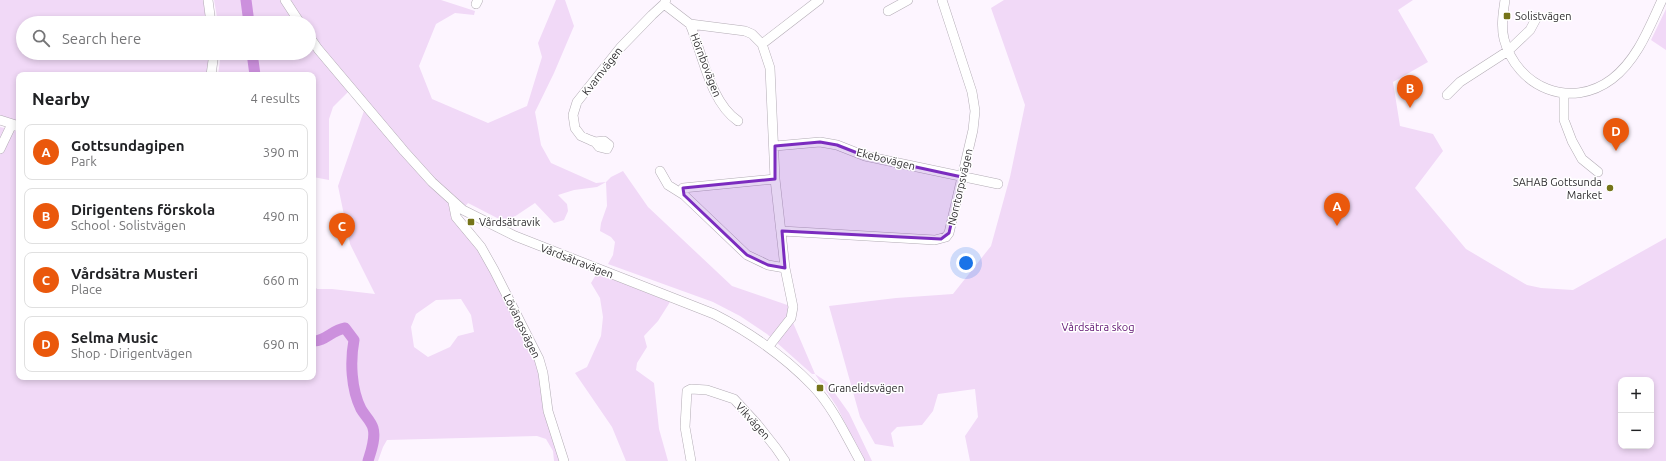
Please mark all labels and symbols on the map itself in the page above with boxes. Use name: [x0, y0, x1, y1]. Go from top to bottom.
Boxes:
place label: Solistvägen: [1515, 10, 1572, 22]
marker: Solistvägen: [1502, 11, 1512, 21]
street label: Hörnbovägen: [688, 32, 724, 98]
street label: Kvarnvägen: [579, 45, 625, 97]
pin: B: [1397, 75, 1423, 108]
pin: D: [1603, 118, 1629, 151]
street label: Ekebovägen: [855, 146, 917, 172]
street label: Norrtorpsvägen: [945, 147, 975, 227]
place label: SAHAB Gottsunda Market: [1513, 176, 1603, 201]
marker: SAHAB Gottsunda Market: [1605, 183, 1615, 193]
pin: A: [1324, 193, 1350, 226]
pin: C: [329, 213, 355, 246]
place label: Vårdsätravik: [479, 216, 541, 228]
marker: Vårdsätravik: [466, 217, 476, 227]
street label: Vårdsätravägen: [539, 242, 615, 280]
your location: [956, 253, 976, 273]
street label: Lövängsvägen: [501, 292, 543, 360]
park label: Vårdsätra skog: [1062, 321, 1135, 333]
place label: Granelidsvägen: [828, 382, 904, 394]
marker: Granelidsvägen: [815, 383, 825, 393]
street label: Vikvägen: [733, 400, 773, 442]

